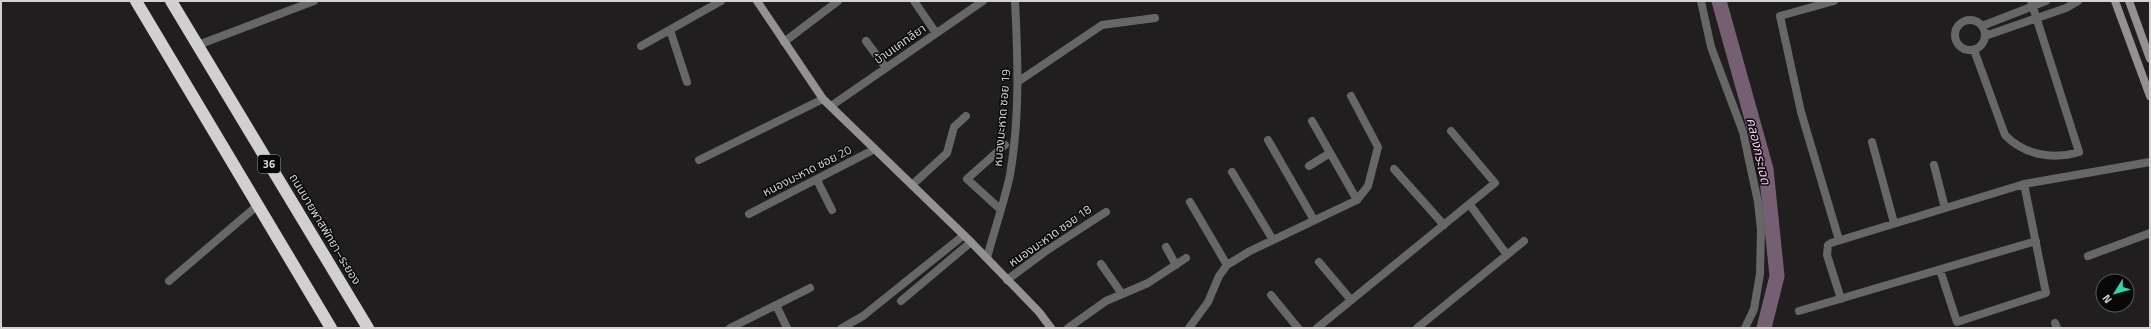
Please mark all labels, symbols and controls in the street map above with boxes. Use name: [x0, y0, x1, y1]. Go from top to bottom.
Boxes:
street label: บ้านแคทลียา: [870, 19, 930, 68]
street label: หนองมะหาด ซอย 19: [988, 68, 1015, 168]
water label: คลองกระเฉด: [1742, 116, 1777, 187]
street label: หนองมะหาด ซอย 20: [759, 140, 855, 201]
road number: 36: [258, 155, 280, 173]
street label: ถนนบายพาสพัทยา–ระยอง: [285, 169, 366, 288]
street label: หนองมะหาด ซอย 18: [1004, 200, 1095, 271]
north arrow: [2095, 273, 2135, 313]
text: N: [2098, 291, 2116, 307]

